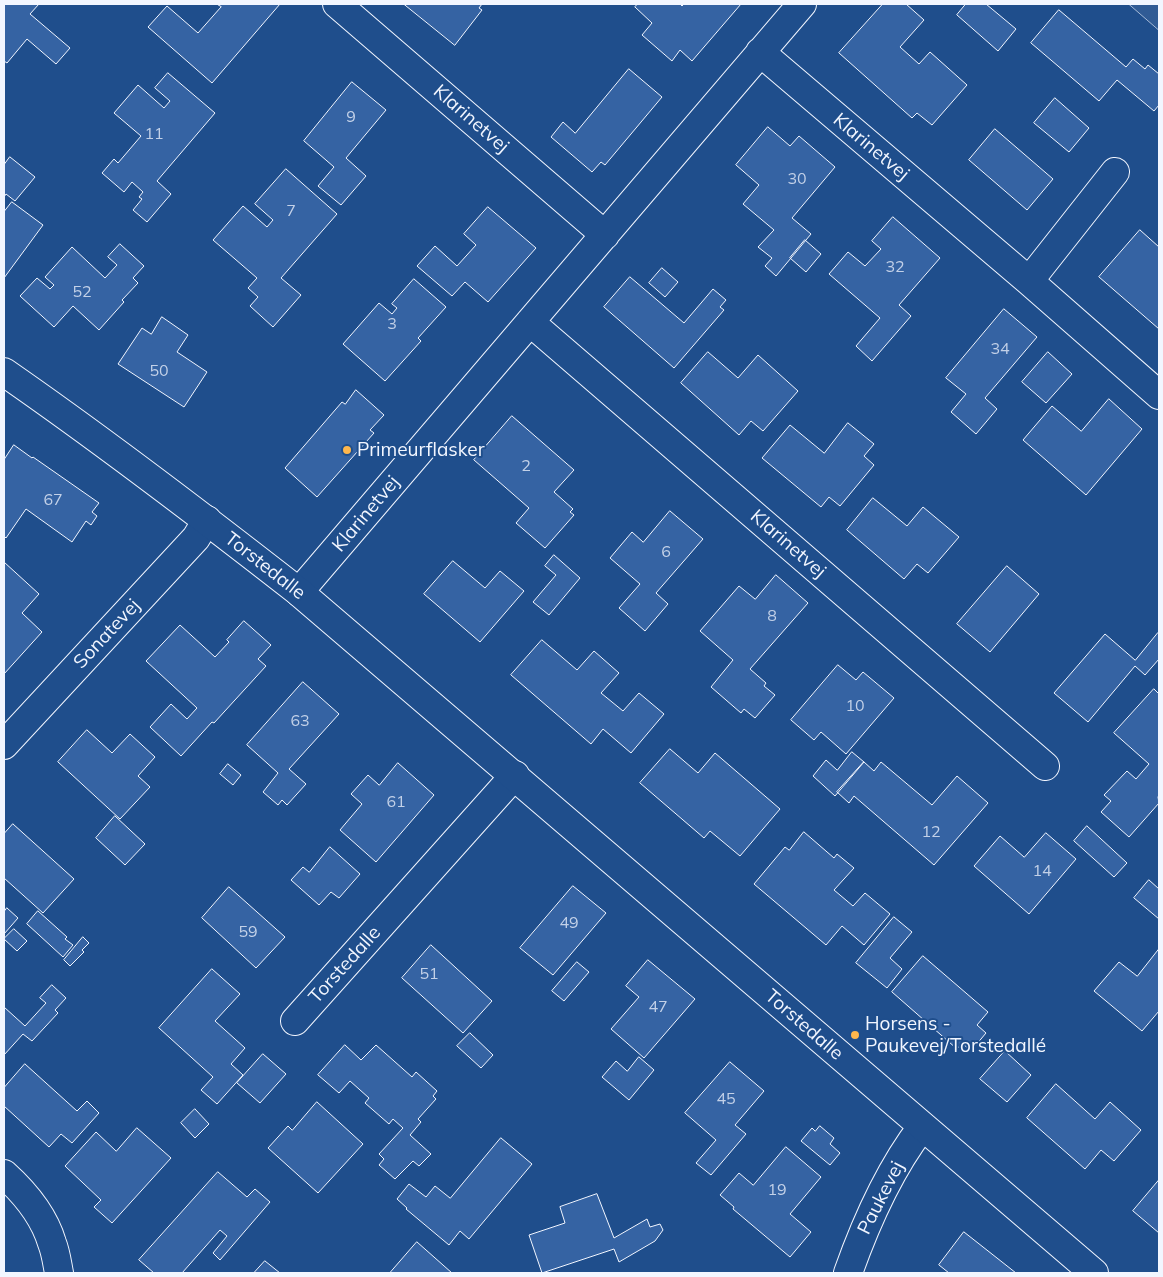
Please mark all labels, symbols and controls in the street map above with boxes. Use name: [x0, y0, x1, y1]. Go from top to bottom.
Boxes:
street label: Klarinetvej: [429, 80, 513, 158]
house number: 9: [346, 107, 356, 127]
street label: Klarinetvej: [828, 109, 914, 185]
house number: 11: [144, 124, 164, 144]
house number: 30: [787, 169, 807, 189]
house number: 7: [286, 201, 296, 221]
house number: 32: [885, 257, 905, 277]
house number: 52: [72, 282, 92, 302]
house number: 3: [387, 314, 397, 334]
house number: 34: [990, 339, 1010, 359]
house number: 50: [149, 361, 169, 381]
place label: Primeurflasker: [357, 439, 485, 461]
marker: Primeurflasker: [341, 444, 353, 456]
house number: 2: [521, 456, 531, 476]
street label: Klarinetvej: [328, 471, 404, 557]
house number: 67: [43, 490, 63, 510]
street label: Klarinetvej: [746, 505, 830, 583]
street label: Torstedalle: [220, 527, 310, 605]
house number: 6: [661, 542, 671, 562]
street label: Sonatevej: [69, 594, 145, 674]
house number: 8: [767, 606, 777, 626]
house number: 10: [845, 696, 865, 716]
house number: 63: [290, 711, 310, 731]
house number: 61: [386, 792, 406, 812]
house number: 12: [921, 822, 941, 842]
house number: 14: [1032, 861, 1052, 881]
house number: 49: [559, 913, 579, 933]
house number: 59: [238, 922, 258, 942]
street label: Torstedalle: [304, 922, 386, 1008]
house number: 51: [419, 964, 439, 984]
street label: Torstedalle: [760, 985, 848, 1065]
house number: 47: [648, 997, 668, 1017]
place label: Horsens - Paukevej/Torstedallé: [865, 1013, 1046, 1057]
marker: Horsens - Paukevej/Torstedallé: [849, 1029, 861, 1041]
house number: 45: [716, 1089, 736, 1109]
street label: Paukevej: [853, 1158, 909, 1238]
house number: 19: [767, 1180, 787, 1200]

